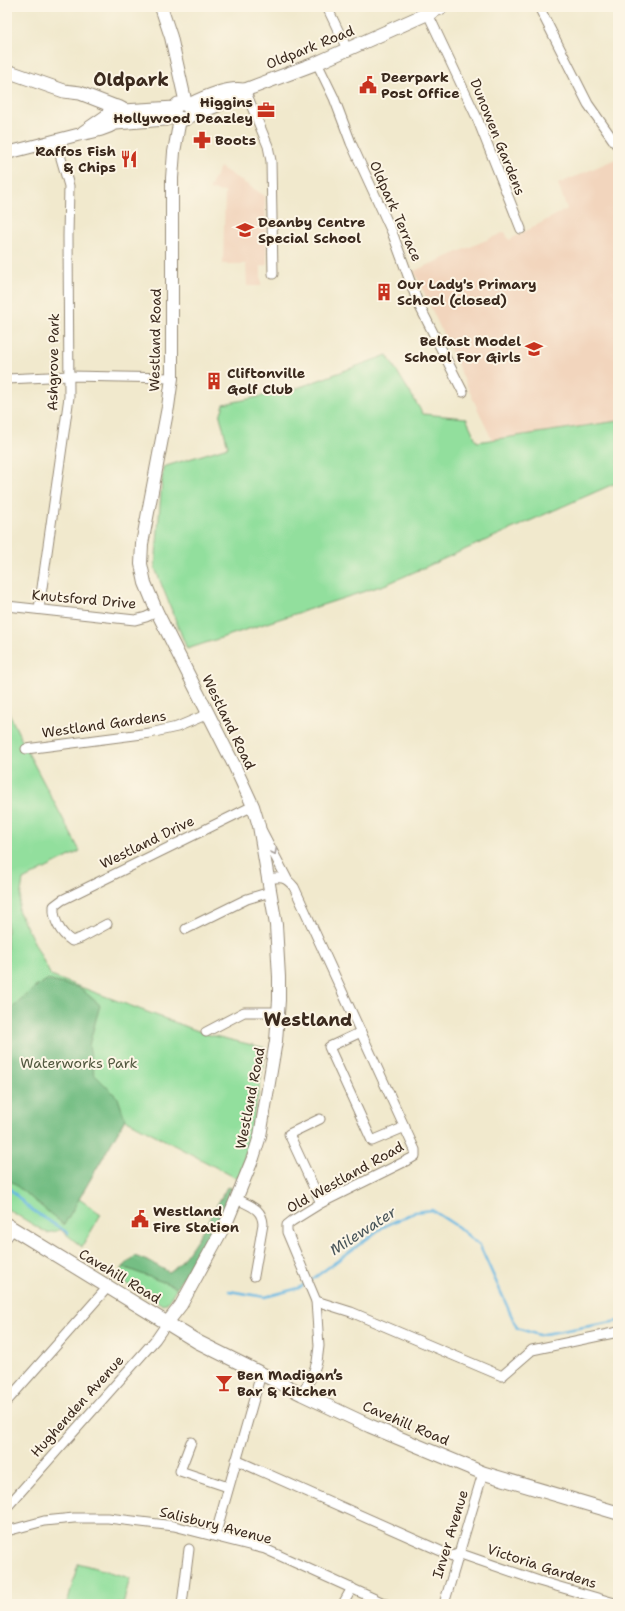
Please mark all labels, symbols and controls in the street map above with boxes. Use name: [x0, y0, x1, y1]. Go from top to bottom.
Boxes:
street label: Oldpark Road: [263, 21, 357, 73]
district label: Oldpark: [93, 68, 169, 92]
place label: Deerpark Post Office: [381, 68, 460, 102]
public building icon: Deerpark Post Office: [358, 75, 378, 95]
street label: Dunowen Gardens: [466, 76, 530, 198]
place label: Higgins Hollywood Deazley: [113, 93, 253, 127]
office icon: Higgins Hollywood Deazley: [256, 100, 276, 120]
pharmacy icon: Boots: [192, 130, 212, 150]
place label: Boots: [215, 131, 256, 149]
place label: Raffos Fish & Chips: [35, 142, 116, 176]
restaurant icon: Raffos Fish & Chips: [119, 149, 139, 169]
street label: Oldpark Terrace: [366, 158, 426, 264]
place label: Deanby Centre Special School: [258, 213, 365, 247]
school or university icon: Deanby Centre Special School: [235, 220, 255, 240]
place label: Our Lady's Primary School (closed): [397, 275, 537, 309]
building icon: Our Lady's Primary School (closed): [374, 282, 394, 302]
street label: Westland Road: [145, 288, 165, 392]
street label: Ashgrove Park: [43, 313, 63, 411]
place label: Belfast Model School For Girls: [404, 332, 521, 366]
school or university icon: Belfast Model School For Girls: [524, 339, 544, 359]
place label: Cliftonville Golf Club: [227, 364, 305, 398]
building icon: Cliftonville Golf Club: [204, 371, 224, 391]
street label: Knutsford Drive: [31, 585, 137, 613]
street label: Westland Road: [198, 672, 260, 773]
street label: Westland Gardens: [41, 706, 167, 742]
street label: Westland Drive: [97, 811, 197, 873]
one-way arrow: [269, 848, 277, 856]
district label: Westland: [263, 1008, 353, 1032]
street label: Westland Road: [231, 1045, 269, 1151]
park label: Waterworks Park: [20, 1054, 138, 1072]
street label: Old Westland Road: [283, 1137, 407, 1217]
place label: Westland Fire Station: [153, 1202, 239, 1236]
water label: Milewater: [326, 1202, 401, 1260]
public building icon: Westland Fire Station: [130, 1209, 150, 1229]
street label: Cavehill Road: [76, 1244, 164, 1308]
street label: Hughenden Avenue: [27, 1351, 128, 1461]
place label: Ben Madigan’s Bar & Kitchen: [237, 1366, 343, 1400]
bar icon: Ben Madigan’s Bar & Kitchen: [214, 1373, 234, 1393]
street label: Cavehill Road: [360, 1397, 452, 1449]
street label: Inver Avenue: [428, 1488, 472, 1580]
street label: Salisbury Avenue: [158, 1502, 274, 1548]
street label: Victoria Gardens: [485, 1540, 599, 1592]

